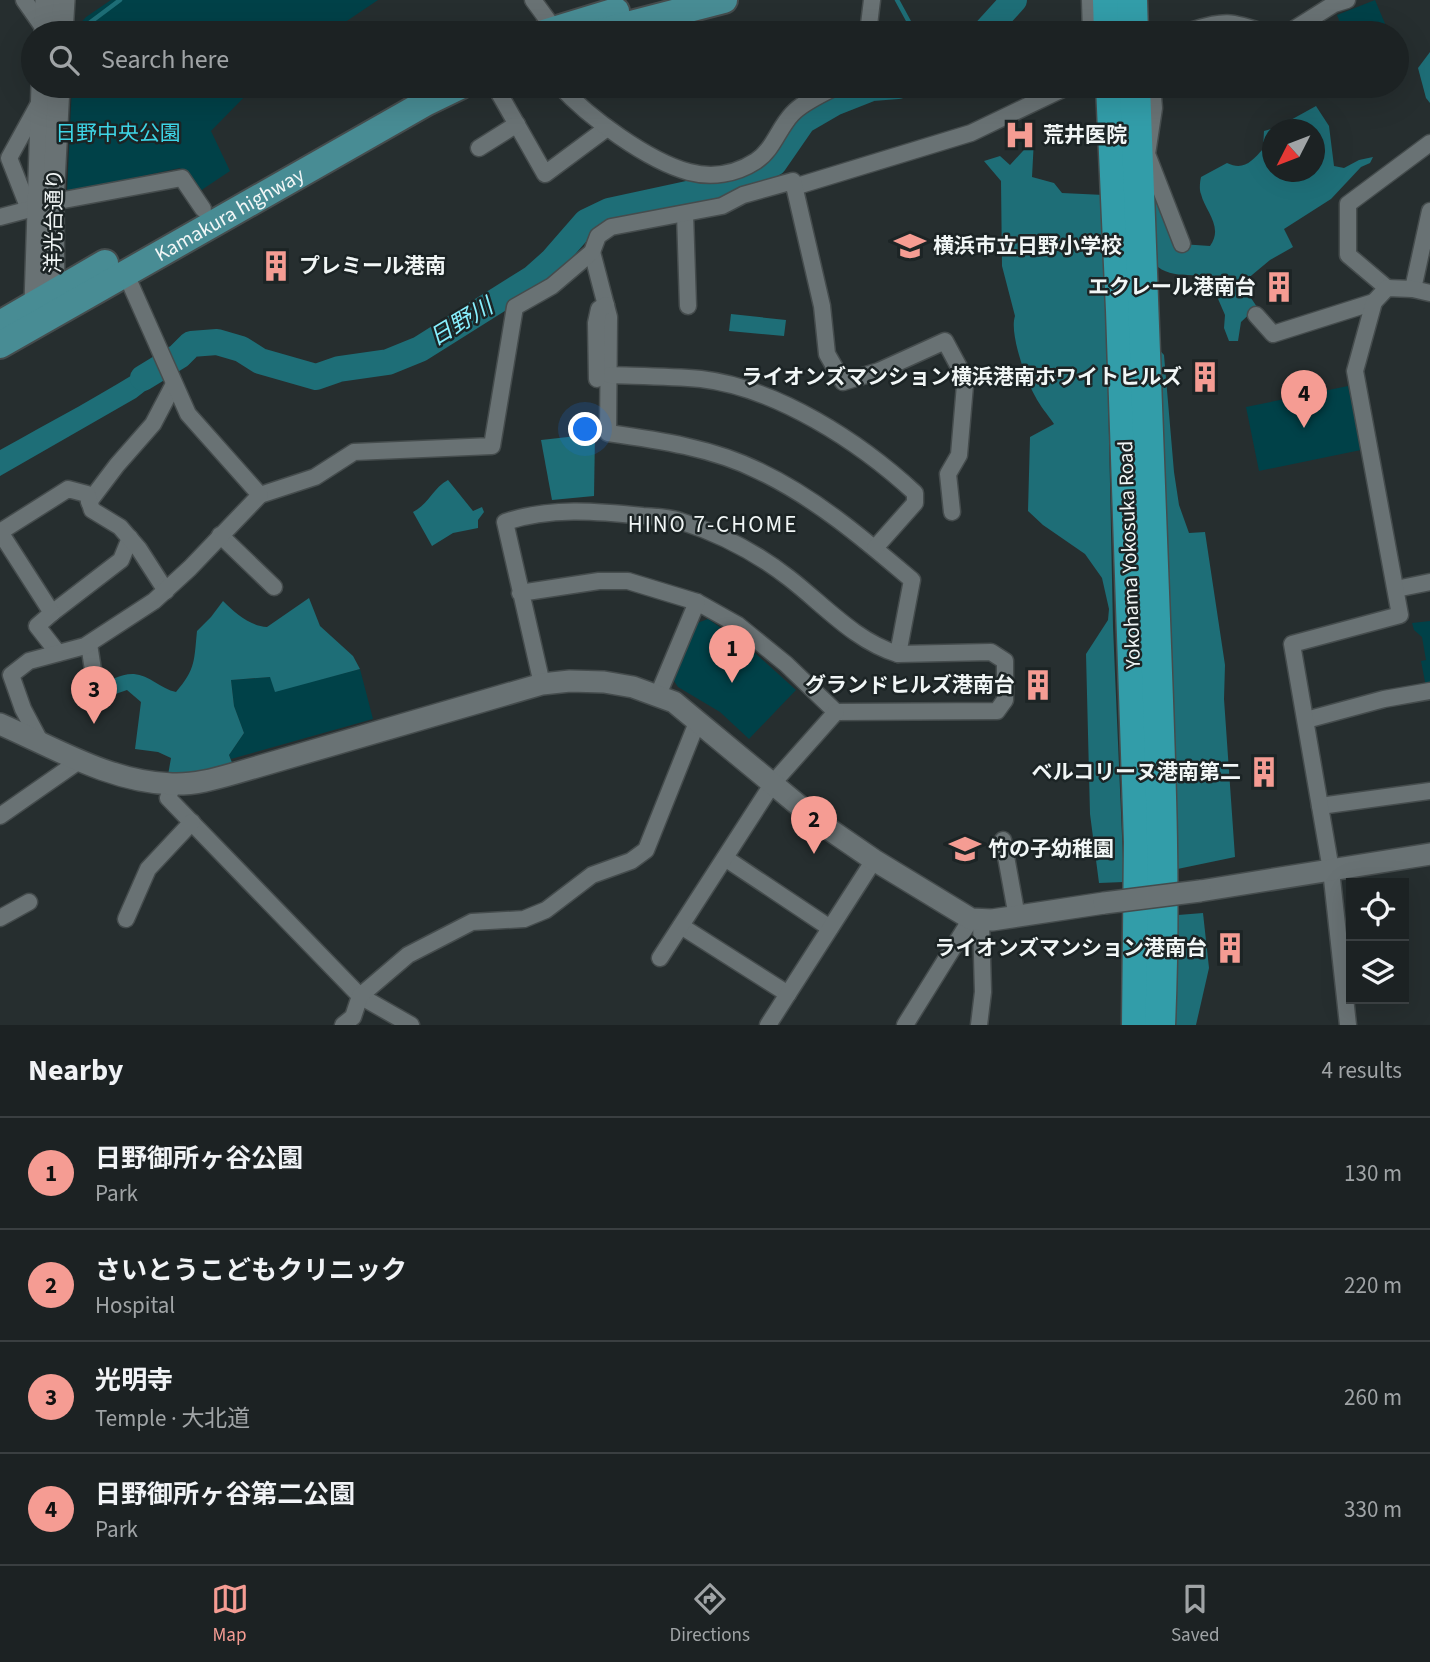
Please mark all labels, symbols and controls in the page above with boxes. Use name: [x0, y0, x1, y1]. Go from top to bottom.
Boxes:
search box: [21, 21, 1409, 98]
icon: search: [45, 41, 83, 79]
text: Search here: [101, 41, 229, 78]
park label: 日野中央公園: [55, 118, 181, 148]
hospital icon: 荒井医院: [1003, 118, 1037, 152]
north arrow: [1262, 119, 1325, 182]
place label: 荒井医院: [1043, 120, 1127, 150]
street label: Kamakura highway: [149, 160, 310, 269]
street label: 洋光台通り: [38, 168, 70, 274]
school or university icon: 横浜市立日野小学校: [893, 229, 927, 263]
place label: 横浜市立日野小学校: [933, 231, 1122, 261]
building icon: プレミール港南: [259, 249, 293, 283]
place label: プレミール港南: [299, 251, 446, 281]
building icon: エクレール港南台: [1262, 270, 1296, 304]
place label: エクレール港南台: [1088, 272, 1256, 302]
water label: 日野川: [423, 289, 502, 354]
building icon: ライオンズマンション横浜港南ホワイトヒルズ: [1188, 360, 1222, 394]
place label: ライオンズマンション横浜港南ホワイトヒルズ: [741, 362, 1182, 392]
pin: 4: [1281, 370, 1327, 428]
your location: [568, 412, 602, 446]
street label: Yokohama Yokosuka Road: [1110, 440, 1148, 671]
district label: HINO 7-CHOME: [628, 508, 798, 541]
pin: 1: [709, 625, 755, 683]
pin: 3: [71, 666, 117, 724]
building icon: グランドヒルズ港南台: [1021, 668, 1055, 702]
place label: グランドヒルズ港南台: [805, 670, 1015, 700]
building icon: ベルコリーヌ港南第二: [1247, 755, 1281, 789]
place label: ベルコリーヌ港南第二: [1031, 757, 1241, 787]
pin: 2: [791, 796, 837, 854]
school or university icon: 竹の子幼稚園: [948, 832, 982, 866]
place label: 竹の子幼稚園: [988, 834, 1114, 864]
map controls: [1346, 878, 1409, 1004]
button: locate: [1346, 878, 1409, 941]
building icon: ライオンズマンション港南台: [1213, 931, 1247, 965]
place label: ライオンズマンション港南台: [934, 933, 1207, 963]
button: layers: [1346, 941, 1409, 1004]
text: Nearby: [28, 1049, 123, 1092]
text: 4 results: [1322, 1054, 1402, 1087]
text: 日野御所ヶ谷公園: [95, 1140, 303, 1177]
text: 1: [45, 1157, 57, 1190]
text: 130 m: [1344, 1157, 1402, 1190]
text: Park: [95, 1177, 138, 1210]
text: さいとうこどもクリニック: [95, 1252, 407, 1289]
text: 2: [45, 1269, 57, 1302]
text: 220 m: [1344, 1269, 1402, 1302]
text: Hospital: [95, 1289, 175, 1322]
text: 光明寺: [95, 1362, 173, 1399]
text: 3: [45, 1381, 57, 1414]
text: 260 m: [1344, 1381, 1402, 1414]
text: Temple · 大北道: [95, 1402, 250, 1435]
text: 日野御所ヶ谷第二公園: [95, 1476, 355, 1513]
text: 4: [45, 1493, 57, 1526]
text: 330 m: [1344, 1493, 1402, 1526]
text: Park: [95, 1513, 138, 1546]
tab: Map: [211, 1580, 249, 1649]
tab: Directions: [670, 1580, 750, 1649]
tab: Saved: [1171, 1580, 1219, 1649]

